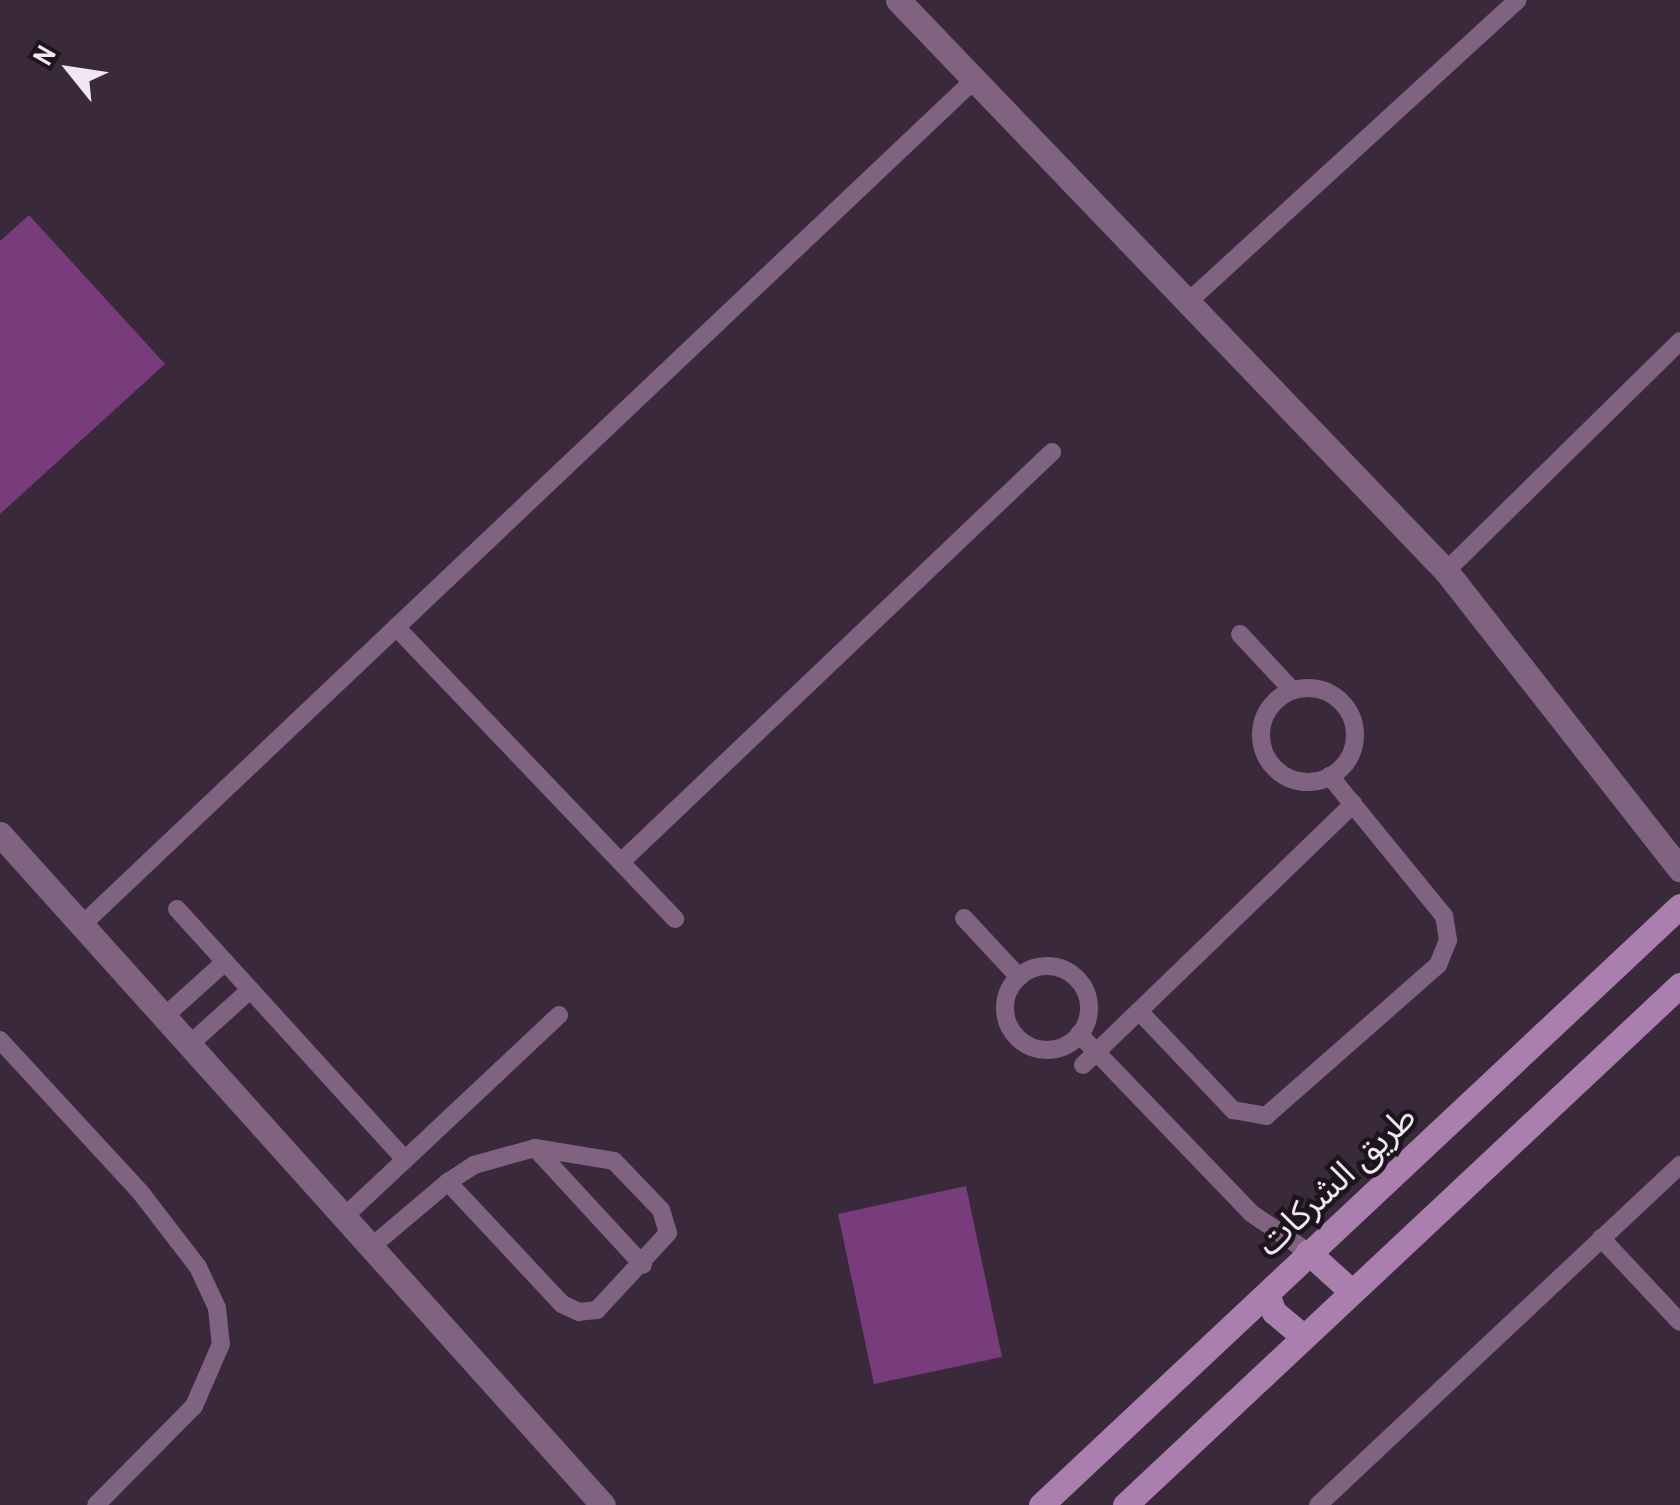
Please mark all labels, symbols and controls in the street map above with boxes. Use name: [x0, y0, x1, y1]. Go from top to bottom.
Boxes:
north arrow: [20, 20, 120, 120]
text: N: [23, 38, 65, 72]
street label: طريق الشركات: [1248, 1096, 1424, 1264]

